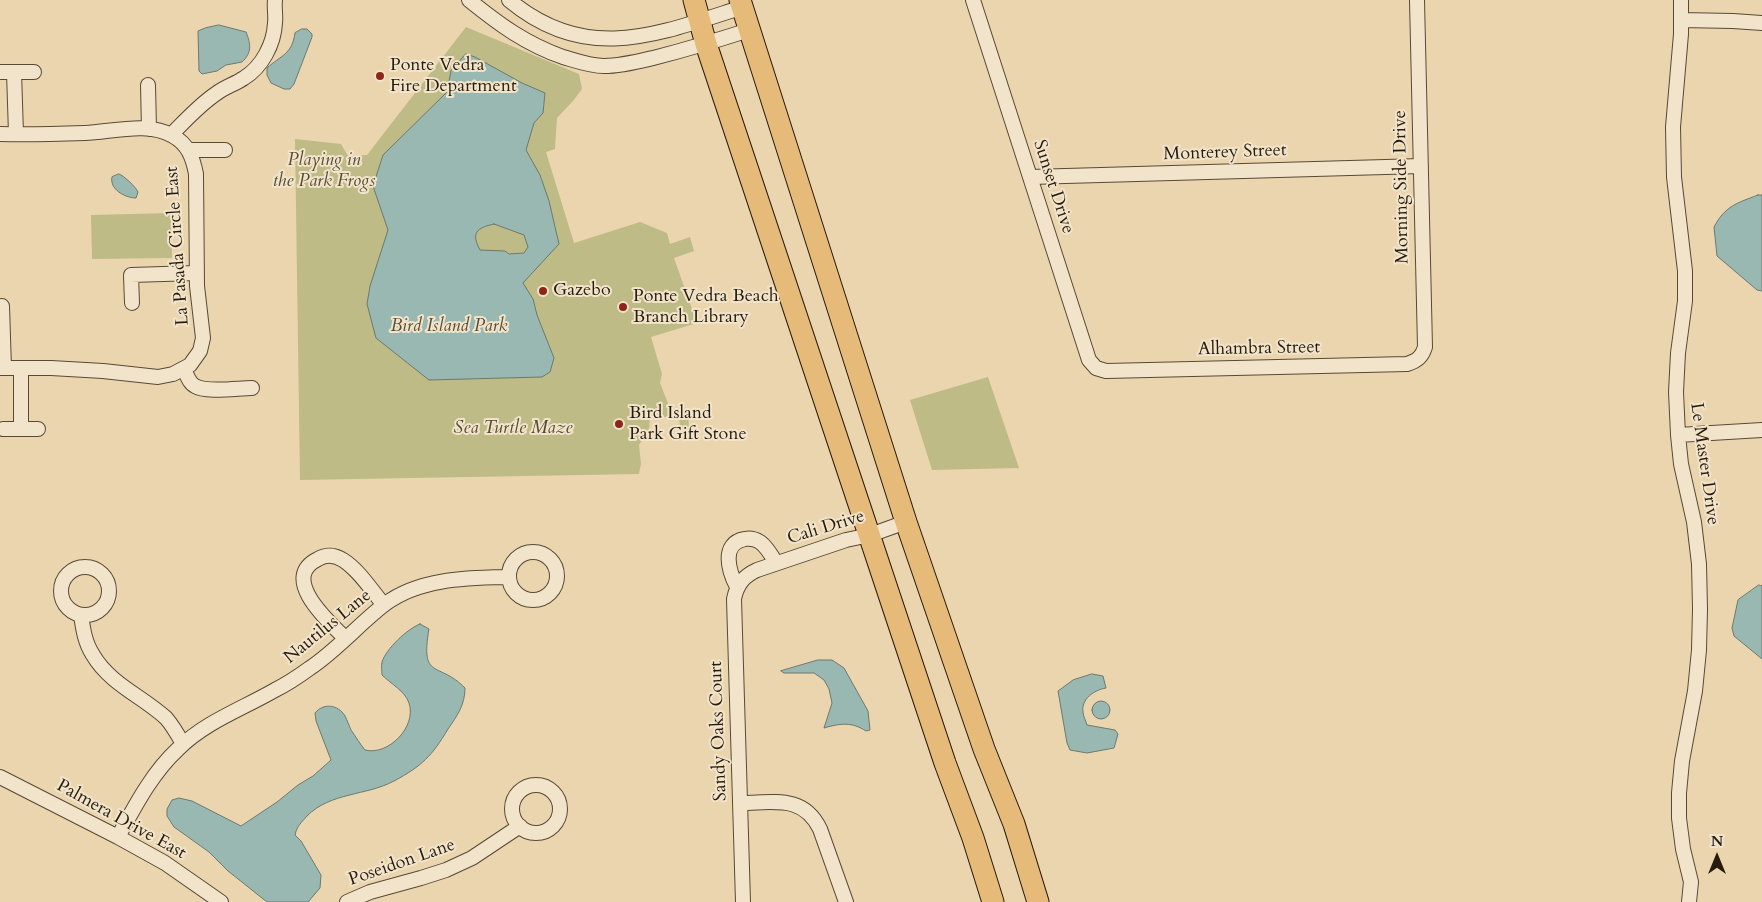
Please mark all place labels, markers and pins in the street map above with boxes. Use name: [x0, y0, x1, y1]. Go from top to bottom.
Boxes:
place label: Ponte Vedra Fire Department: [390, 55, 517, 98]
marker: Ponte Vedra Fire Department: [374, 70, 386, 82]
place label: Gazebo: [553, 280, 611, 302]
marker: Gazebo: [537, 285, 549, 297]
place label: Ponte Vedra Beach Branch Library: [633, 286, 779, 328]
marker: Ponte Vedra Beach Branch Library: [617, 301, 629, 313]
place label: Bird Island Park Gift Stone: [629, 403, 747, 446]
marker: Bird Island Park Gift Stone: [613, 418, 625, 430]

